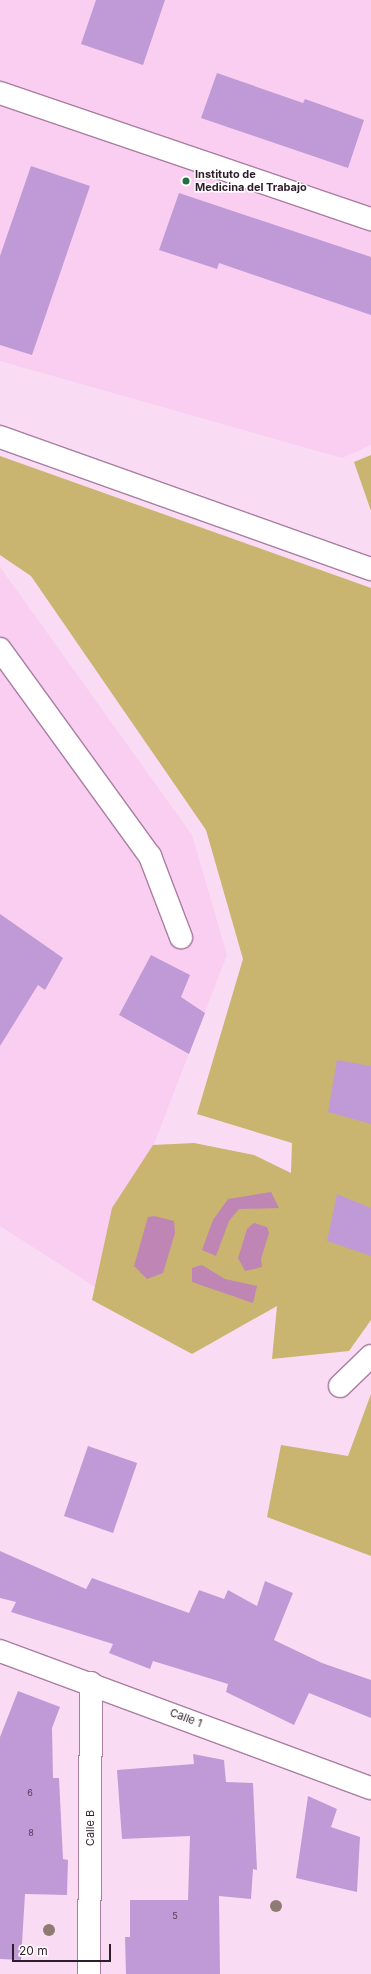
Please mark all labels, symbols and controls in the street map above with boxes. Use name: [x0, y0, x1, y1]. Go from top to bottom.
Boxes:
place label: Instituto de Medicina del Trabajo: [195, 168, 307, 194]
marker: Instituto de Medicina del Trabajo: [180, 175, 192, 187]
street label: Calle 1: [168, 1706, 204, 1730]
house number: 6: [27, 1788, 33, 1798]
street label: Calle B: [83, 1810, 97, 1846]
house number: 8: [28, 1828, 34, 1838]
house number: 5: [172, 1911, 178, 1921]
scale bar: [14, 1936, 113, 1962]
text: 20 m: [19, 1943, 48, 1958]

